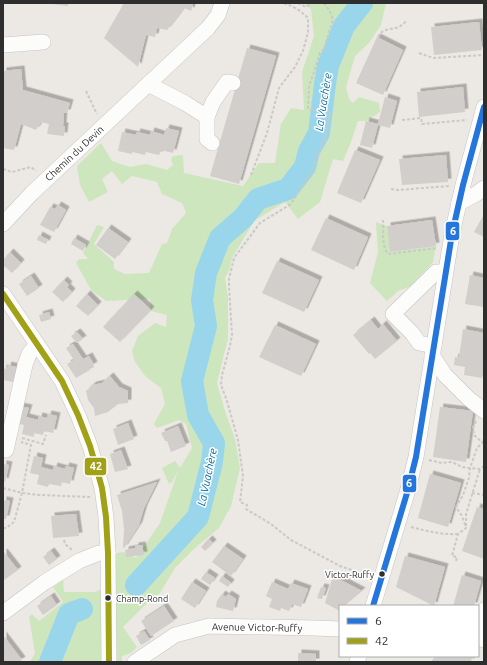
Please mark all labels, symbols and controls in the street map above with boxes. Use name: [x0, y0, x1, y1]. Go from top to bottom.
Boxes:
water label: La Vuachère: [313, 72, 334, 132]
street label: Chemin du Devin: [43, 123, 106, 183]
line badge: 6: [445, 221, 460, 241]
text: 6: [450, 225, 456, 237]
water label: La Vuachère: [195, 447, 219, 507]
line badge: 42: [84, 457, 107, 476]
text: 42: [90, 460, 102, 472]
line badge: 6: [402, 474, 417, 493]
text: 6: [406, 477, 412, 489]
marker: Victor-Ruffy: [377, 569, 387, 579]
place label: Victor-Ruffy: [325, 570, 375, 580]
marker: Champ-Rond: [103, 593, 113, 603]
place label: Champ-Rond: [116, 594, 168, 604]
legend: [339, 605, 479, 657]
text: 6: [375, 614, 382, 627]
street label: Avenue Victor-Ruffy: [212, 621, 303, 634]
text: 42: [375, 634, 389, 647]

